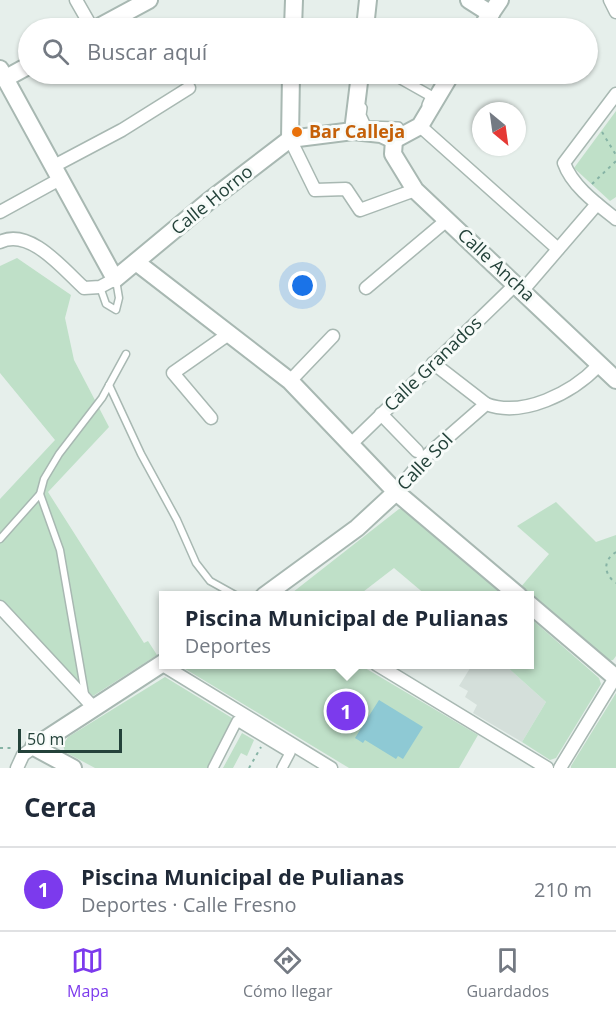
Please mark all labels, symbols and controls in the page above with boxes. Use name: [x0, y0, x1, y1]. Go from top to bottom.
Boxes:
search box: [18, 18, 598, 84]
icon: search: [39, 35, 72, 68]
text: Buscar aquí: [87, 36, 207, 66]
north arrow: [472, 102, 526, 156]
place label: Bar Calleja: [309, 119, 405, 143]
marker: Bar Calleja: [290, 125, 304, 139]
street label: Calle Horno: [166, 159, 257, 240]
street label: Calle Ancha: [453, 222, 540, 306]
your location: [288, 271, 317, 300]
street label: Calle Granados: [378, 310, 486, 416]
street label: Calle Sol: [391, 428, 457, 495]
popup: [159, 591, 534, 669]
text: Piscina Municipal de Pulianas: [185, 602, 508, 632]
text: Deportes: [185, 632, 271, 659]
pin: 1: [326, 688, 366, 734]
scale bar: [18, 726, 122, 754]
text: 50 m: [27, 728, 64, 750]
text: Cerca: [24, 789, 97, 825]
text: Piscina Municipal de Pulianas: [81, 861, 404, 891]
text: 1: [38, 876, 49, 903]
text: 210 m: [534, 876, 592, 903]
text: Deportes · Calle Fresno: [81, 891, 297, 918]
tab: Mapa: [67, 944, 109, 1002]
tab: Cómo llegar: [243, 944, 332, 1002]
tab: Guardados: [466, 944, 549, 1002]

